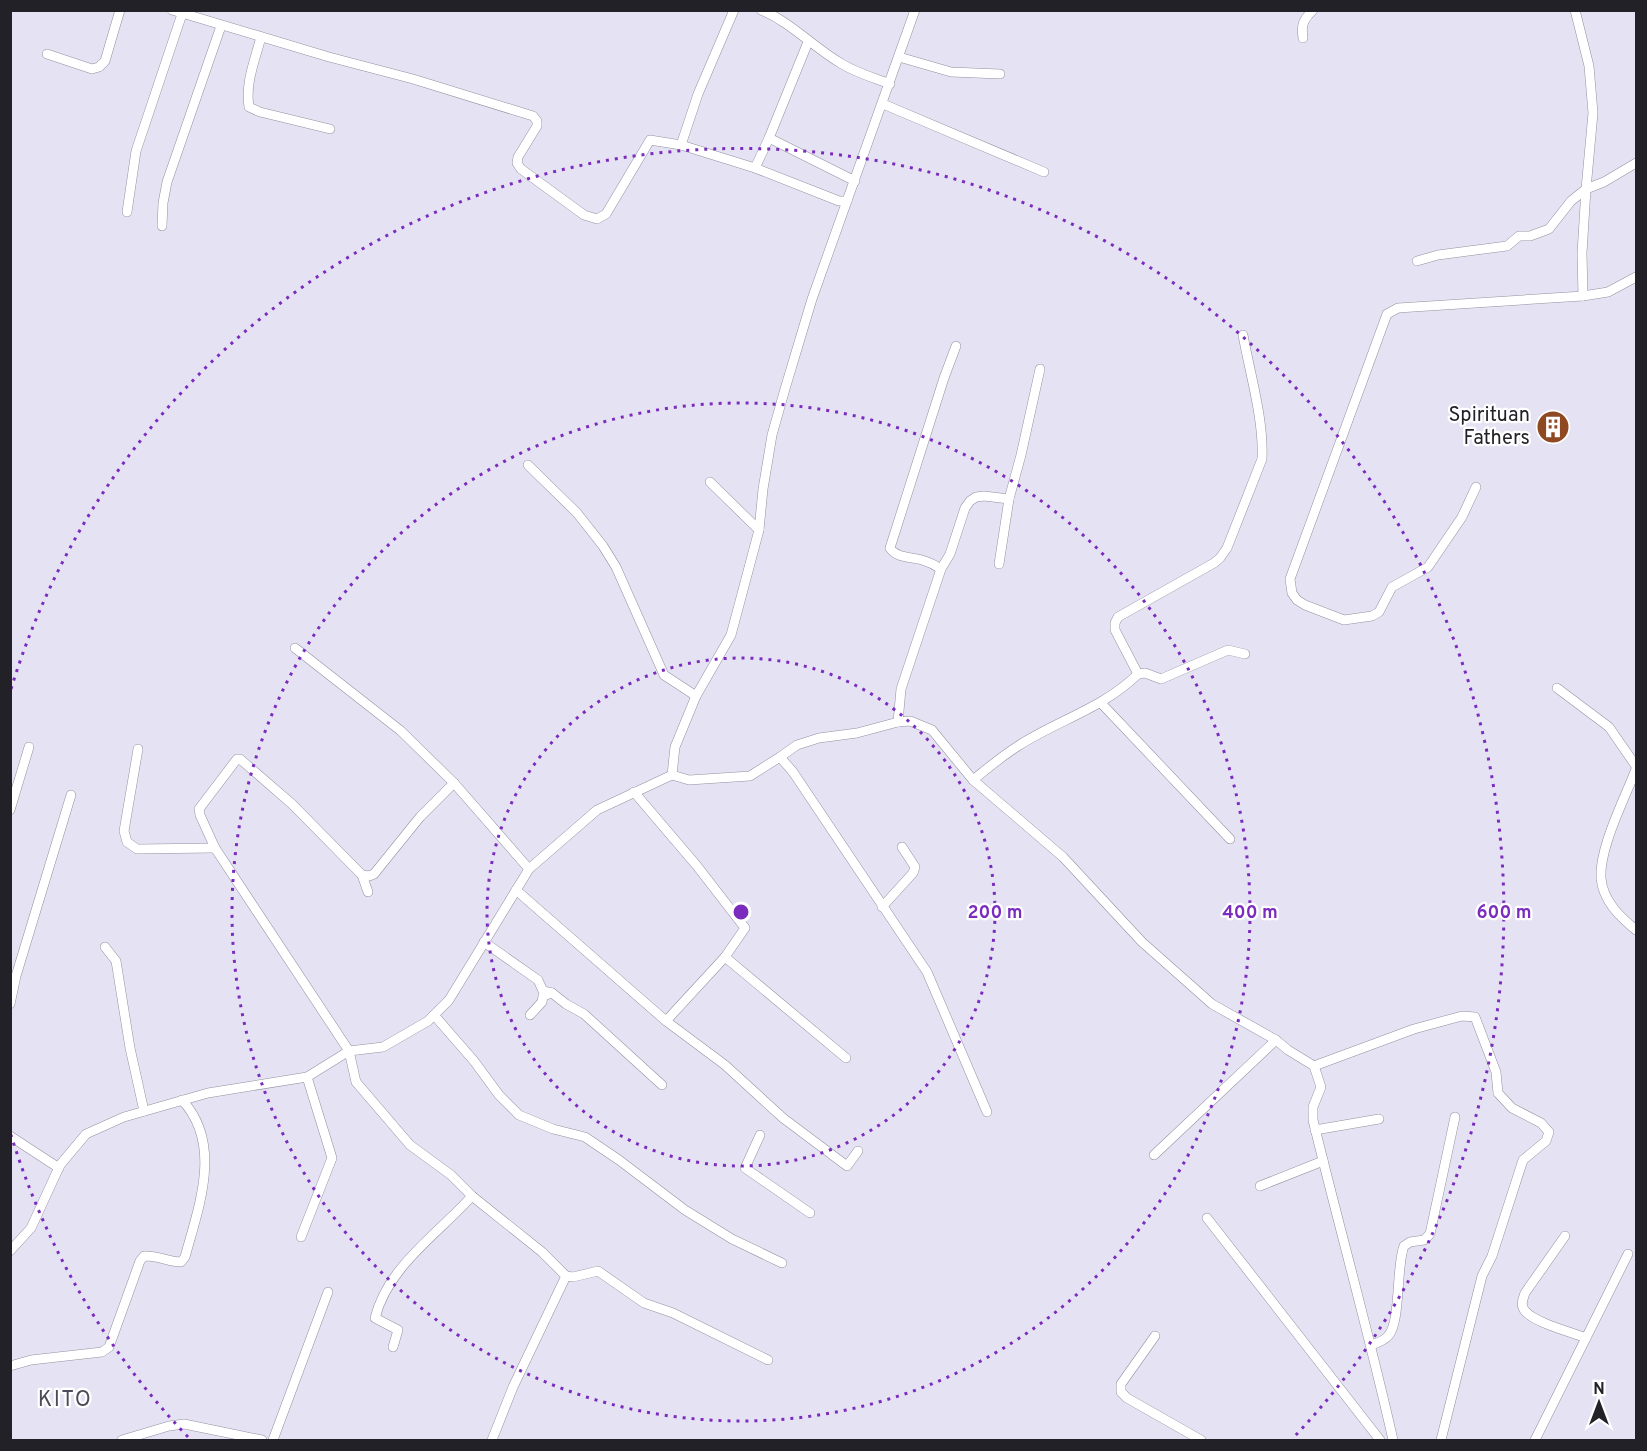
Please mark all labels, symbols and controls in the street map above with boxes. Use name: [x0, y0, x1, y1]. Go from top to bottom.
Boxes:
place label: Spirituan Fathers: [1448, 403, 1530, 452]
building icon: Spirituan Fathers: [1535, 409, 1571, 445]
centre of rings: [731, 902, 751, 922]
text: 200 m: [967, 902, 1023, 925]
text: 400 m: [1222, 902, 1278, 925]
text: 600 m: [1476, 902, 1532, 925]
north arrow: [1569, 1373, 1629, 1433]
text: N: [1593, 1380, 1605, 1400]
district label: KITO: [38, 1387, 92, 1414]

